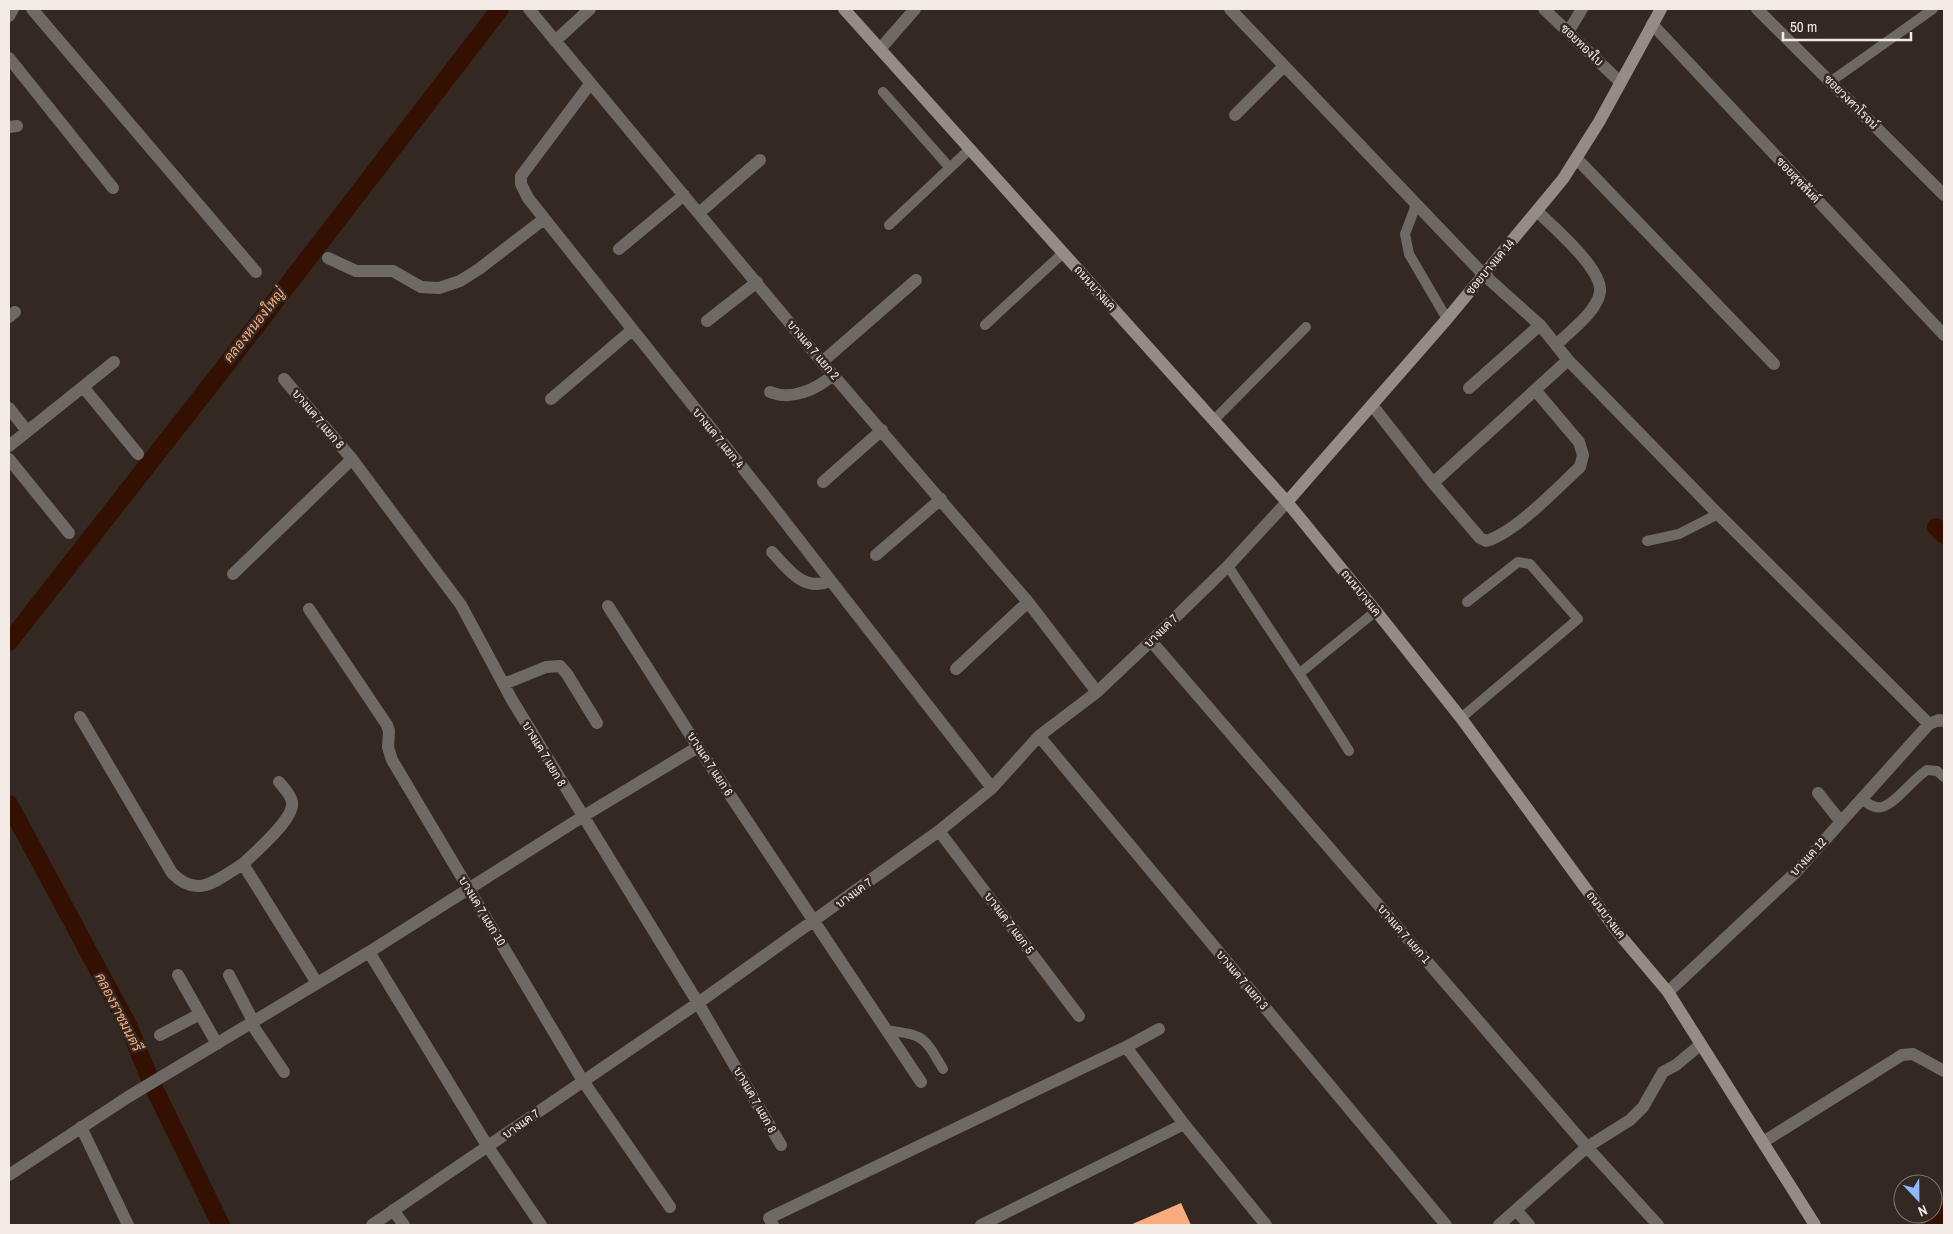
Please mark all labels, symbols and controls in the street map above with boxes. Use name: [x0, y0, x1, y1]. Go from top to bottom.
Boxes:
scale bar: [1783, 10, 1910, 42]
text: 50 m: [1790, 16, 1817, 37]
street label: ซอยทองใบ: [1557, 21, 1607, 69]
street label: ซอยวงศาโรจน์: [1820, 71, 1882, 133]
street label: ซอยสุขสันต์: [1772, 154, 1823, 207]
street label: ซอยบางแค 14: [1462, 235, 1518, 298]
street label: ถนนบางแค: [1071, 262, 1119, 314]
water label: คลองหนองใหญ่: [219, 283, 289, 366]
street label: บางแค 7 แยก 2: [783, 317, 843, 383]
street label: บางแค 7 แยก 8: [288, 386, 348, 452]
street label: บางแค 7 แยก 4: [689, 405, 748, 472]
street label: ถนนบางแค: [1337, 566, 1385, 620]
street label: บางแค 7: [1141, 611, 1182, 651]
street label: บางแค 7 แยก 8: [518, 719, 570, 789]
street label: บางแค 7 แยก 6: [683, 729, 737, 799]
street label: บางแค 12: [1786, 834, 1830, 880]
street label: บางแค 7 แยก 10: [455, 873, 509, 949]
street label: บางแค 7: [833, 874, 876, 912]
street label: ถนนบางแค: [1583, 888, 1629, 942]
street label: บางแค 7 แยก 5: [981, 889, 1038, 957]
street label: บางแค 7 แยก 1: [1374, 901, 1434, 967]
street label: บางแค 7 แยก 3: [1212, 947, 1272, 1013]
water label: คลองราชมนตรี: [91, 970, 147, 1055]
street label: บางแค 7 แยก 8: [730, 1064, 780, 1136]
street label: บางแค 7: [499, 1105, 543, 1142]
north arrow: [1893, 1174, 1943, 1224]
text: N: [1916, 1201, 1930, 1221]

